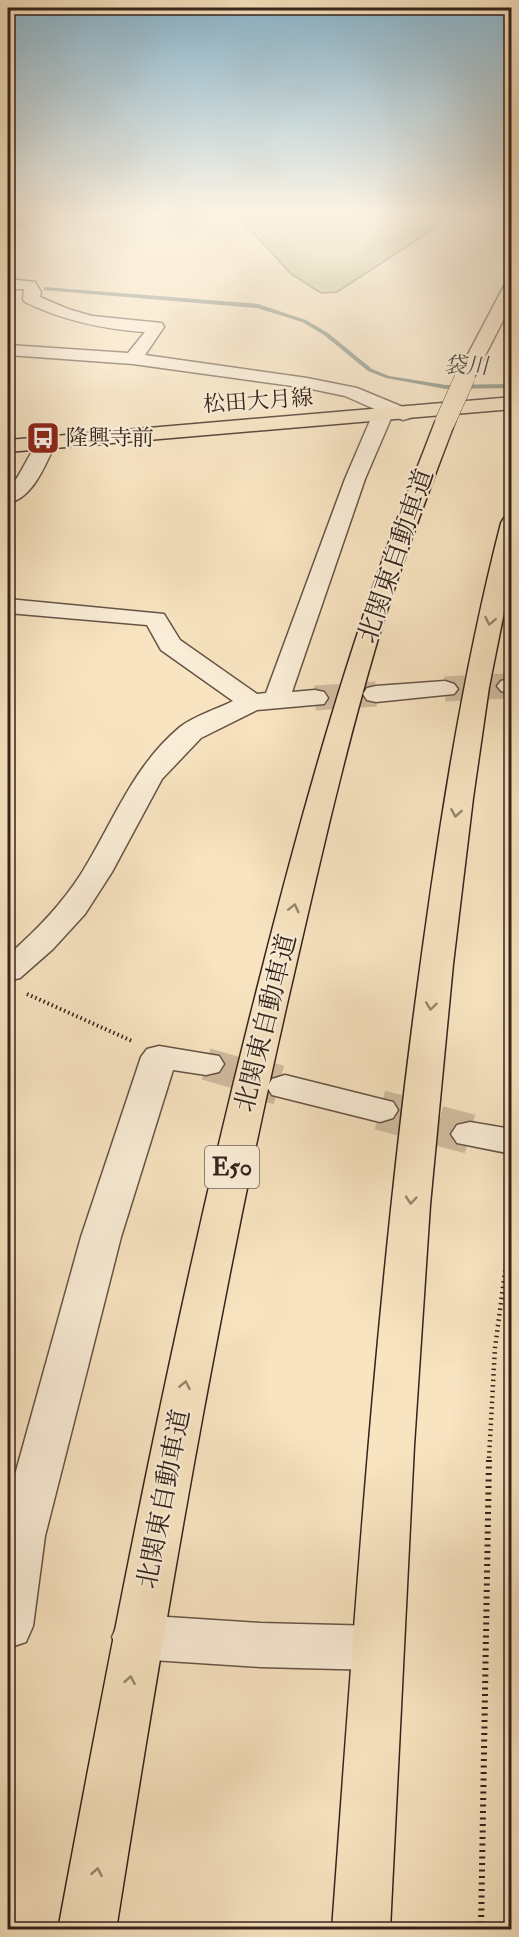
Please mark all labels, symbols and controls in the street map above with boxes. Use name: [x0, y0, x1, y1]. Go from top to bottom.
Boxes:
water label: 袋川: [444, 352, 490, 380]
street label: 松田大月線: [202, 383, 314, 419]
bus stop icon: 隆興寺前: [25, 420, 61, 456]
place label: 隆興寺前: [66, 424, 154, 452]
street label: 北関東自動車道: [351, 465, 441, 647]
one-way arrow: [484, 615, 497, 625]
one-way arrow: [450, 808, 462, 817]
one-way arrow: [286, 903, 299, 913]
street label: 北関東自動車道: [228, 931, 304, 1115]
one-way arrow: [426, 1002, 438, 1011]
road number: E50: [205, 1146, 259, 1188]
one-way arrow: [405, 1196, 418, 1205]
one-way arrow: [178, 1380, 191, 1390]
street label: 北関東自動車道: [131, 1407, 197, 1591]
one-way arrow: [123, 1675, 136, 1685]
one-way arrow: [90, 1867, 103, 1877]

